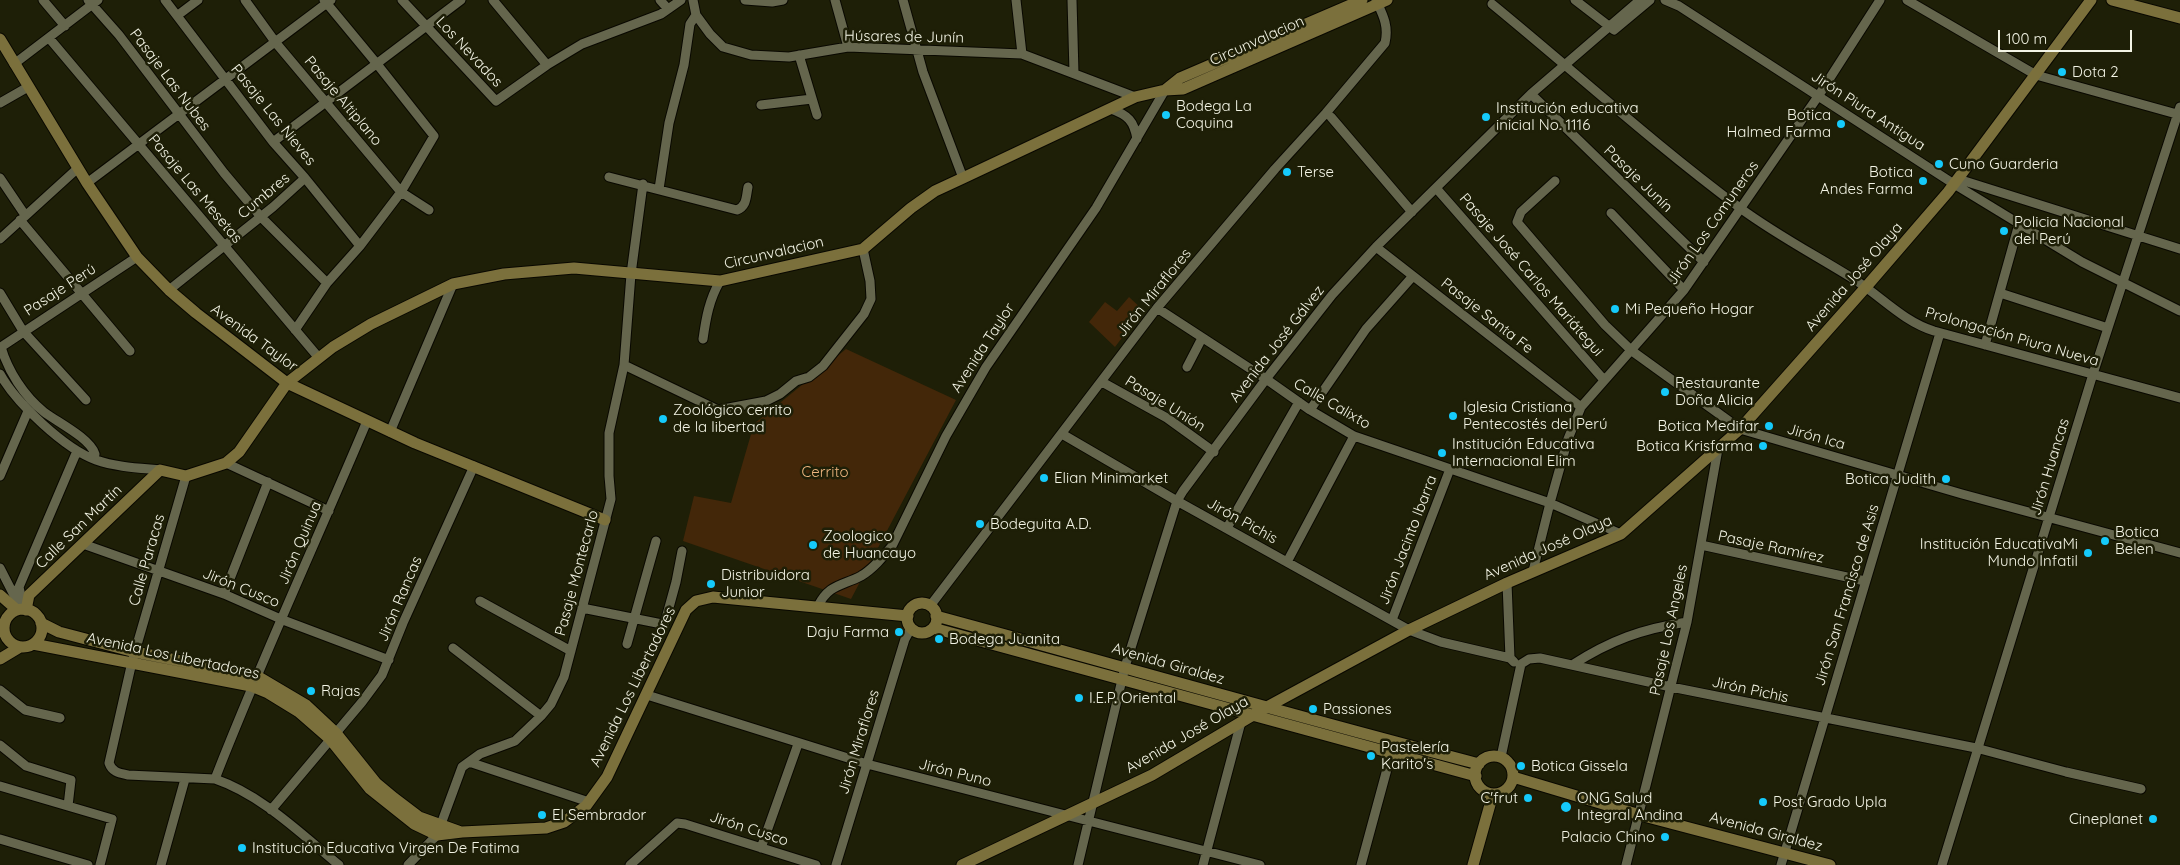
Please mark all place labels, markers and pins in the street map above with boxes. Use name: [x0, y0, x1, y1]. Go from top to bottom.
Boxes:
place label: Dota 2: [2072, 63, 2119, 81]
marker: Dota 2: [2056, 66, 2068, 78]
place label: Bodega La Coquina: [1176, 97, 1252, 132]
place label: Institución educativa inicial No. 1116: [1496, 99, 1639, 134]
place label: Botica Halmed Farma: [1726, 106, 1831, 141]
marker: Bodega La Coquina: [1160, 109, 1172, 121]
marker: Institución educativa inicial No. 1116: [1480, 111, 1492, 123]
marker: Botica Halmed Farma: [1835, 118, 1847, 130]
place label: Cuno Guarderia: [1949, 155, 2058, 173]
marker: Cuno Guarderia: [1933, 158, 1945, 170]
place label: Terse: [1297, 163, 1334, 181]
place label: Botica Andes Farma: [1820, 163, 1913, 198]
marker: Terse: [1281, 166, 1293, 178]
marker: Botica Andes Farma: [1917, 175, 1929, 187]
place label: Policia Nacional del Perú: [2014, 213, 2124, 248]
marker: Policia Nacional del Perú: [1998, 225, 2010, 237]
place label: Mi Pequeño Hogar: [1625, 300, 1754, 318]
marker: Mi Pequeño Hogar: [1609, 303, 1621, 315]
place label: Restaurante Doña Alicia: [1675, 374, 1760, 409]
marker: Restaurante Doña Alicia: [1659, 386, 1671, 398]
place label: Iglesia Cristiana Pentecostés del Perú: [1463, 398, 1608, 433]
place label: Zoológico cerrito de la libertad: [673, 401, 792, 436]
marker: Iglesia Cristiana Pentecostés del Perú: [1447, 410, 1459, 422]
marker: Zoológico cerrito de la libertad: [657, 413, 669, 425]
place label: Botica Medifar: [1657, 417, 1759, 435]
marker: Botica Medifar: [1763, 420, 1775, 432]
place label: Institución Educativa Internacional Elim: [1452, 435, 1595, 470]
place label: Botica Krisfarma: [1636, 437, 1753, 455]
marker: Botica Krisfarma: [1757, 440, 1769, 452]
marker: Institución Educativa Internacional Elim: [1436, 447, 1448, 459]
place label: Elian Minimarket: [1054, 469, 1168, 487]
place label: Botica Judith: [1845, 470, 1936, 488]
marker: Elian Minimarket: [1038, 472, 1050, 484]
marker: Botica Judith: [1940, 473, 1952, 485]
place label: Bodeguita A.D.: [990, 515, 1091, 533]
marker: Bodeguita A.D.: [974, 518, 986, 530]
place label: Botica Belen: [2115, 523, 2159, 558]
place label: Zoologico de Huancayo: [823, 527, 916, 562]
place label: Institución EducativaMi Mundo Infatil: [1920, 535, 2078, 570]
marker: Botica Belen: [2099, 535, 2111, 547]
marker: Zoologico de Huancayo: [807, 539, 819, 551]
marker: Institución EducativaMi Mundo Infatil: [2082, 547, 2094, 559]
place label: Distribuidora Junior: [721, 566, 810, 601]
marker: Distribuidora Junior: [705, 578, 717, 590]
place label: Daju Farma: [807, 623, 889, 641]
marker: Daju Farma: [893, 626, 905, 638]
place label: Bodega Juanita: [949, 630, 1060, 648]
marker: Bodega Juanita: [933, 633, 945, 645]
place label: Rajas: [321, 682, 360, 700]
marker: Rajas: [305, 685, 317, 697]
place label: I.E.P. Oriental: [1089, 689, 1176, 707]
marker: I.E.P. Oriental: [1073, 692, 1085, 704]
place label: Passiones: [1323, 700, 1391, 718]
marker: Passiones: [1307, 703, 1319, 715]
place label: Pastelería Karito's: [1381, 738, 1449, 773]
marker: Pastelería Karito's: [1365, 750, 1377, 762]
place label: Botica Gissela: [1531, 757, 1628, 775]
marker: Botica Gissela: [1515, 760, 1527, 772]
place label: C'frut: [1481, 789, 1518, 807]
place label: ONG Salud Integral Andina: [1577, 789, 1683, 824]
marker: C'frut: [1522, 792, 1534, 804]
place label: Post Grado Upla: [1773, 793, 1887, 811]
marker: Post Grado Upla: [1757, 796, 1769, 808]
marker: ONG Salud Integral Andina: [1559, 800, 1573, 814]
place label: El Sembrador: [552, 806, 646, 824]
marker: El Sembrador: [536, 809, 548, 821]
place label: Cineplanet: [2069, 810, 2143, 828]
marker: Cineplanet: [2147, 813, 2159, 825]
place label: Palacio Chino: [1561, 828, 1655, 846]
marker: Palacio Chino: [1659, 831, 1671, 843]
place label: Institución Educativa Virgen De Fatima: [252, 839, 520, 857]
marker: Institución Educativa Virgen De Fatima: [236, 842, 248, 854]

